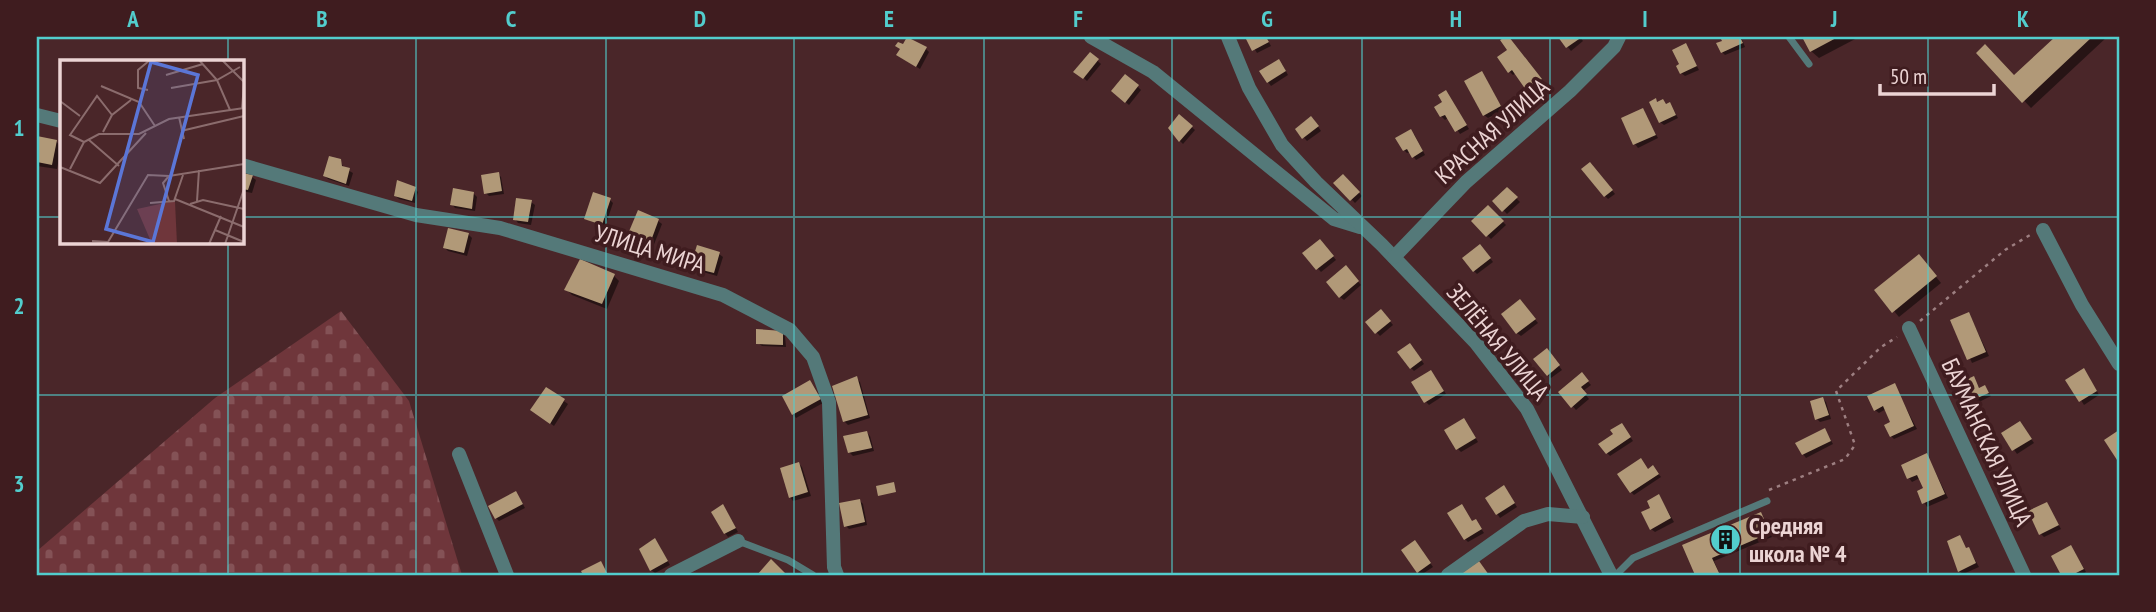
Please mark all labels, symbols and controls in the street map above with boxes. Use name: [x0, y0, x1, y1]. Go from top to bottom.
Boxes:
text: A: [126, 4, 139, 33]
text: B: [316, 4, 328, 33]
text: C: [506, 4, 517, 33]
text: D: [694, 4, 706, 33]
text: E: [884, 4, 894, 33]
text: F: [1073, 4, 1083, 33]
text: G: [1261, 4, 1273, 33]
text: H: [1450, 4, 1462, 33]
text: I: [1642, 4, 1648, 33]
text: J: [1830, 4, 1837, 33]
text: K: [2017, 4, 2029, 33]
scale bar: [1880, 52, 1993, 96]
inset map: [60, 60, 243, 243]
text: 50 m: [1890, 63, 1927, 90]
street label: КРАСНАЯ УЛИЦА: [1428, 71, 1556, 190]
text: 1: [14, 113, 25, 142]
street label: УЛИЦА МИРА: [591, 218, 710, 281]
street label: ЗЕЛЁНАЯ УЛИЦА: [1440, 277, 1556, 407]
text: 2: [14, 291, 25, 320]
street label: БАУМАНСКАЯ УЛИЦА: [1935, 353, 2040, 531]
text: 3: [14, 469, 25, 498]
place label: Средняя школа № 4: [1749, 510, 1847, 569]
building icon: Средняя школа № 4: [1709, 522, 1743, 556]

